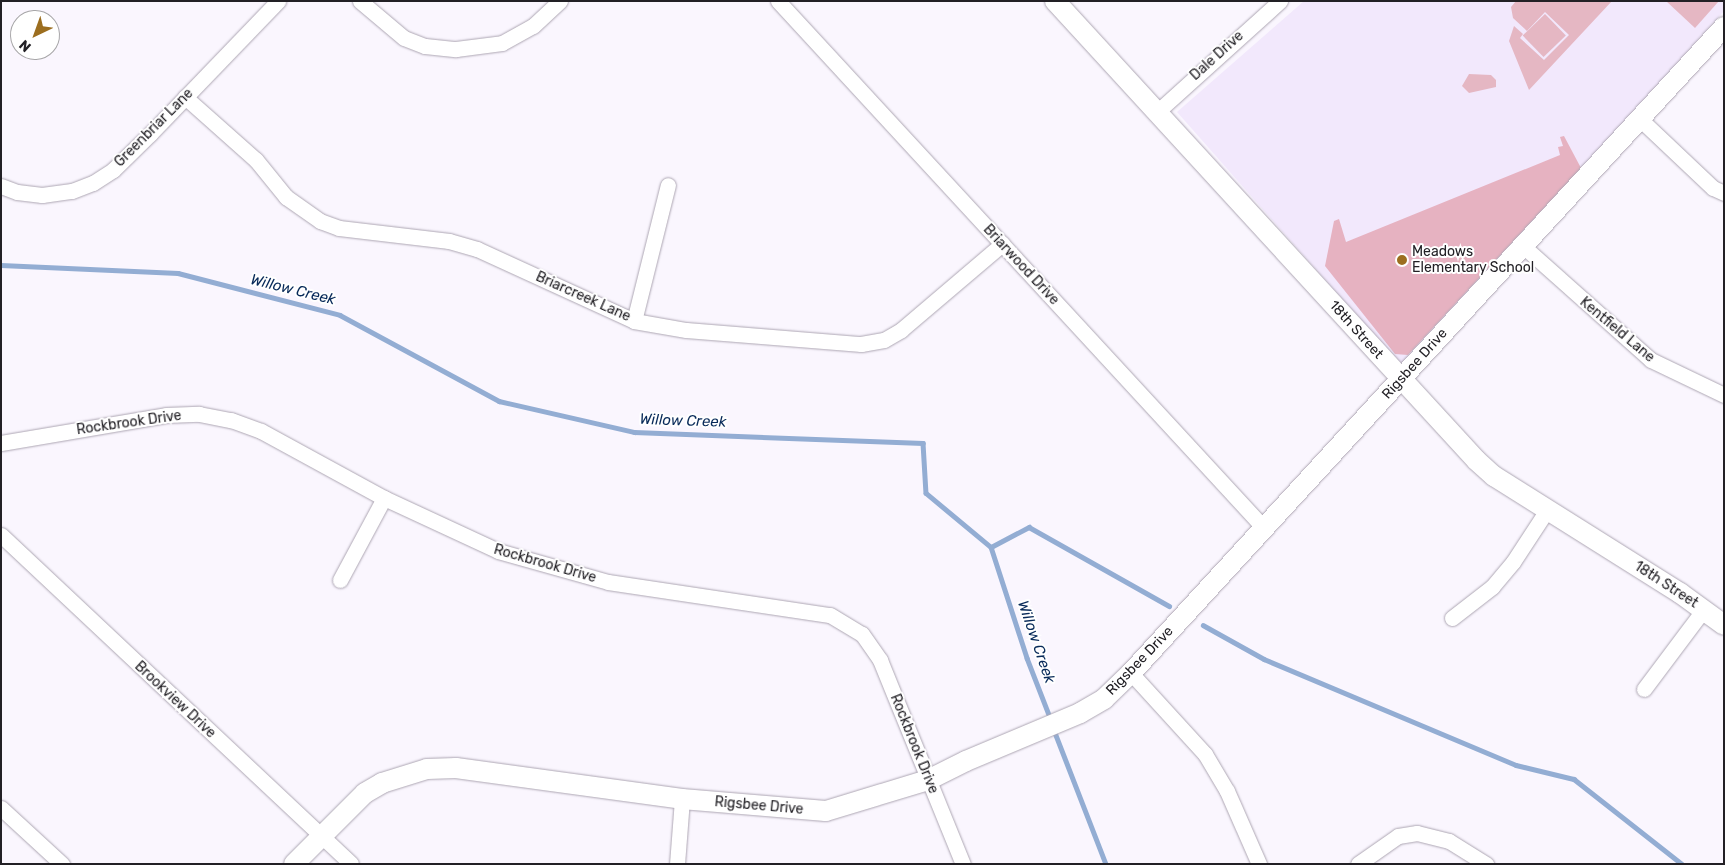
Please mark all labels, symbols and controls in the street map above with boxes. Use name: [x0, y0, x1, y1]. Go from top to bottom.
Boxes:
north arrow: [10, 10, 60, 60]
street label: Dale Drive: [1187, 28, 1247, 84]
text: N: [16, 36, 35, 55]
street label: Greenbriar Lane: [111, 85, 197, 171]
street label: Briarwood Drive: [980, 221, 1062, 309]
place label: Meadows Elementary School: [1412, 244, 1535, 276]
marker: Meadows Elementary School: [1396, 254, 1408, 266]
street label: Briarcreek Lane: [533, 269, 633, 325]
water label: Willow Creek: [249, 271, 337, 309]
street label: Kentfield Lane: [1576, 294, 1658, 366]
street label: 18th Street: [1325, 297, 1387, 363]
street label: Rigsbee Drive: [1379, 325, 1451, 403]
street label: Rockbrook Drive: [75, 407, 183, 439]
water label: Willow Creek: [639, 410, 727, 432]
street label: Rockbrook Drive: [492, 541, 598, 587]
street label: 18th Street: [1631, 558, 1701, 612]
water label: Willow Creek: [1013, 598, 1059, 686]
street label: Rigsbee Drive: [1103, 623, 1177, 699]
street label: Brookview Drive: [131, 658, 219, 742]
street label: Rockbrook Drive: [886, 692, 942, 796]
street label: Rigsbee Drive: [714, 794, 804, 818]

